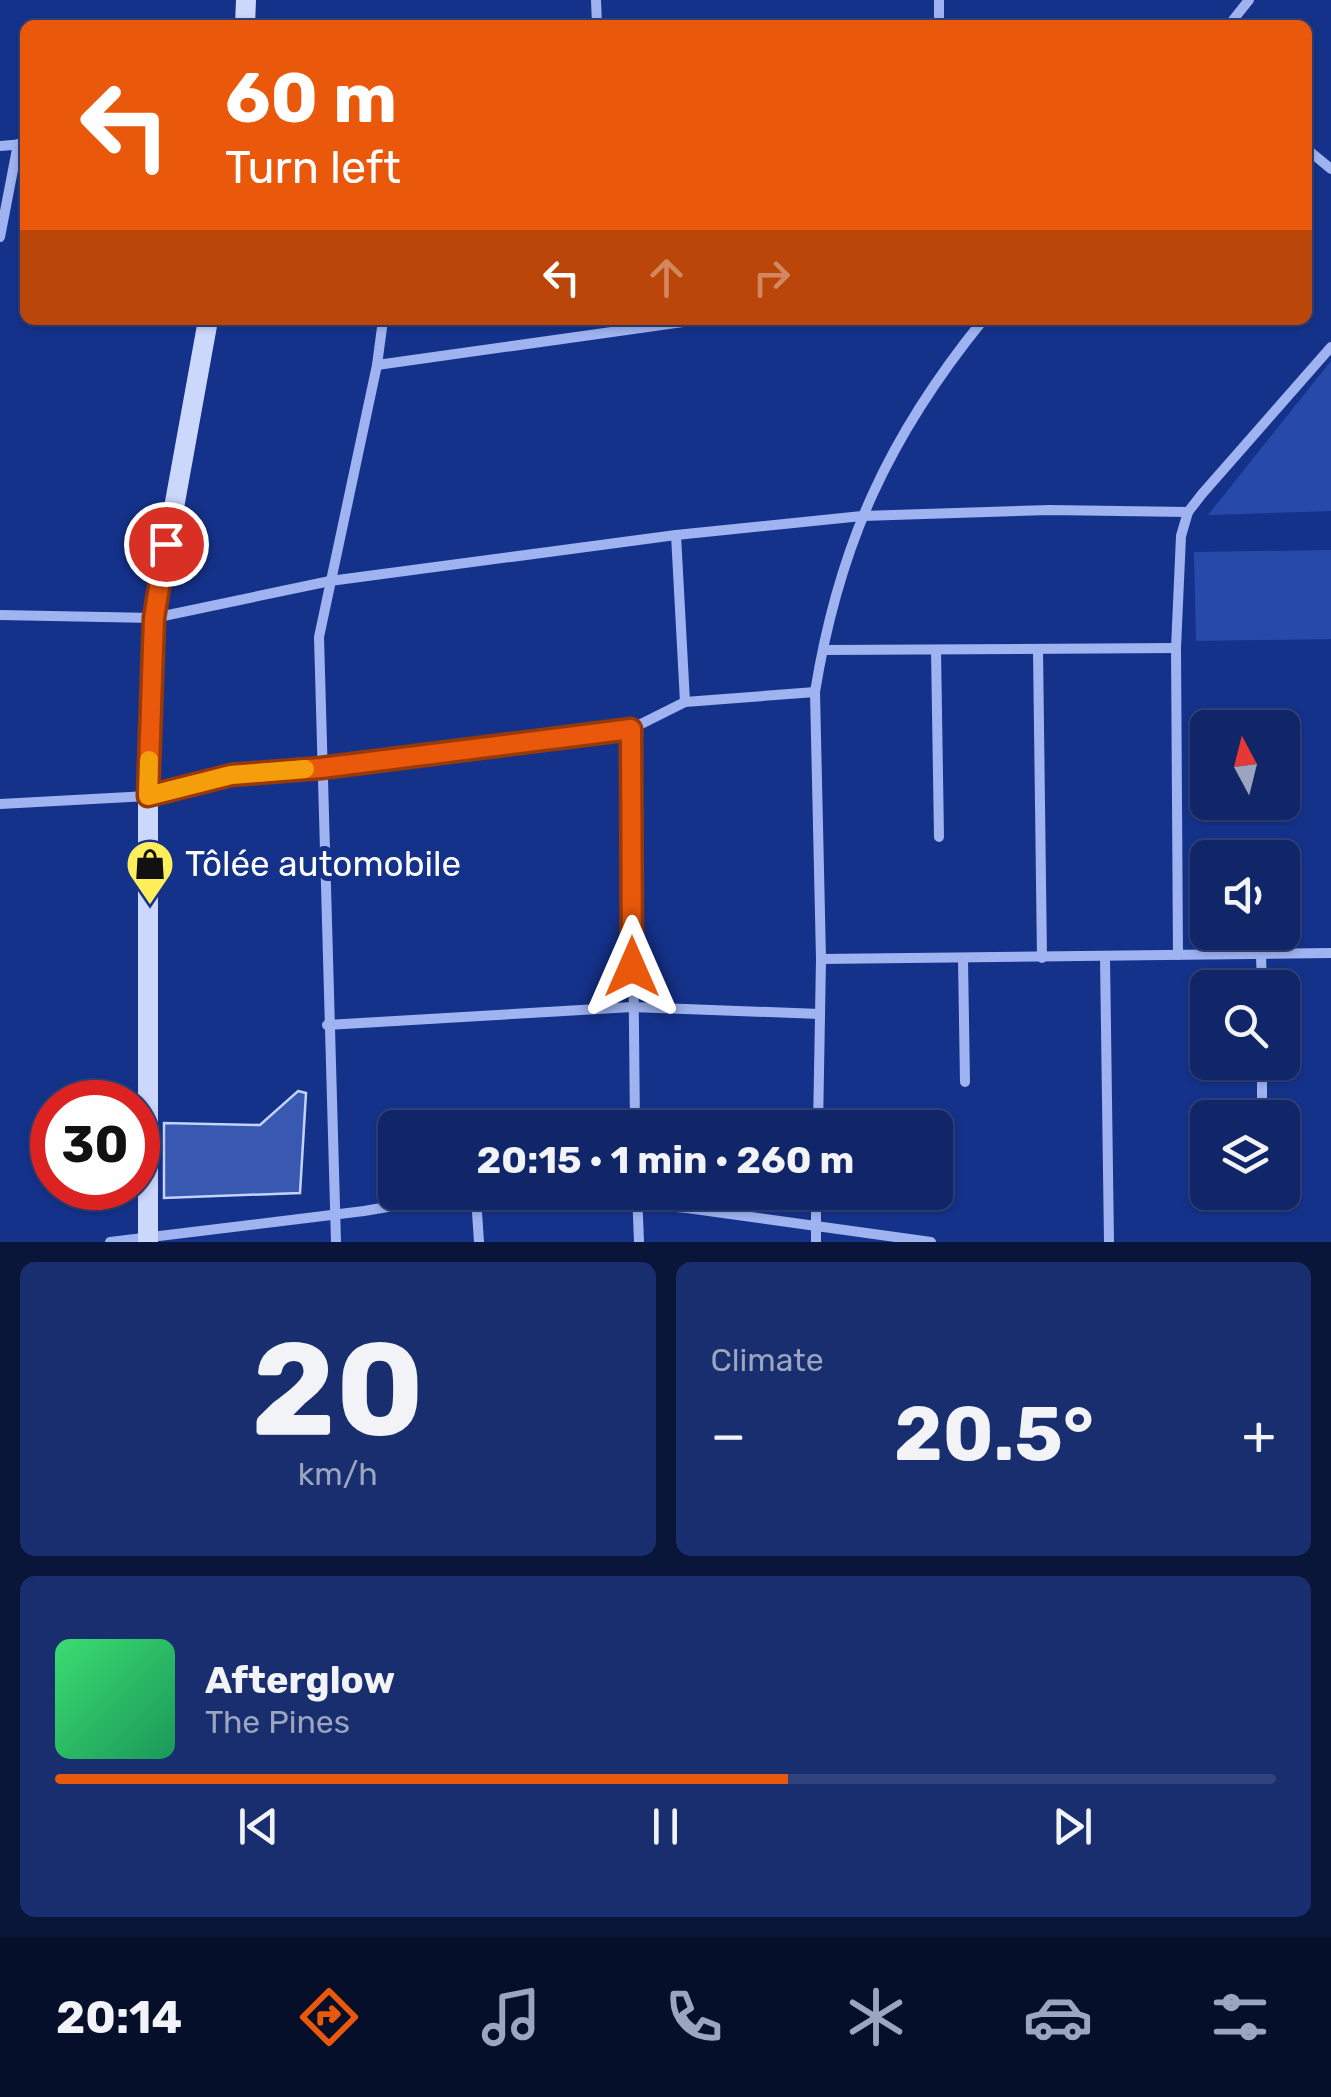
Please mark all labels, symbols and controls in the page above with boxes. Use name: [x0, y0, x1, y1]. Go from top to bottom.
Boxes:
text: 60 m: [225, 57, 397, 140]
icon: left: [60, 60, 190, 190]
text: Turn left: [225, 141, 401, 194]
icon: left: [534, 250, 589, 305]
icon: ahead: [639, 250, 694, 305]
icon: right: [744, 250, 799, 305]
pin: [124, 502, 209, 587]
icon: arrive: [139, 517, 194, 572]
north arrow: [1190, 710, 1300, 820]
map controls: [1190, 710, 1300, 1210]
shop icon: Tôlée automobile: [124, 838, 176, 906]
button: sound: [1190, 840, 1300, 950]
place label: Tôlée automobile: [185, 843, 461, 885]
position arrow: [580, 915, 684, 1019]
button: search: [1190, 970, 1300, 1080]
speed limit sign: 30: [30, 1080, 160, 1210]
button: layers: [1190, 1100, 1300, 1210]
text: 20:15 · 1 min · 260 m: [477, 1137, 854, 1183]
text: 20: [251, 1312, 424, 1467]
text: Climate: [711, 1341, 824, 1379]
text: 20.5°: [894, 1390, 1094, 1479]
text: −: [711, 1403, 746, 1468]
text: +: [1242, 1403, 1276, 1468]
text: km/h: [298, 1455, 378, 1493]
text: Afterglow: [205, 1657, 395, 1703]
text: The Pines: [205, 1703, 350, 1741]
icon: previous: [231, 1799, 286, 1854]
icon: pause: [638, 1799, 693, 1854]
icon: next: [1045, 1799, 1100, 1854]
icon: directions: [294, 1982, 364, 2052]
icon: music: [476, 1982, 546, 2052]
icon: phone: [659, 1982, 729, 2052]
icon: climate: [841, 1982, 911, 2052]
icon: car: [1023, 1982, 1093, 2052]
icon: filters: [1205, 1982, 1275, 2052]
text: 20:14: [56, 1991, 182, 2044]

